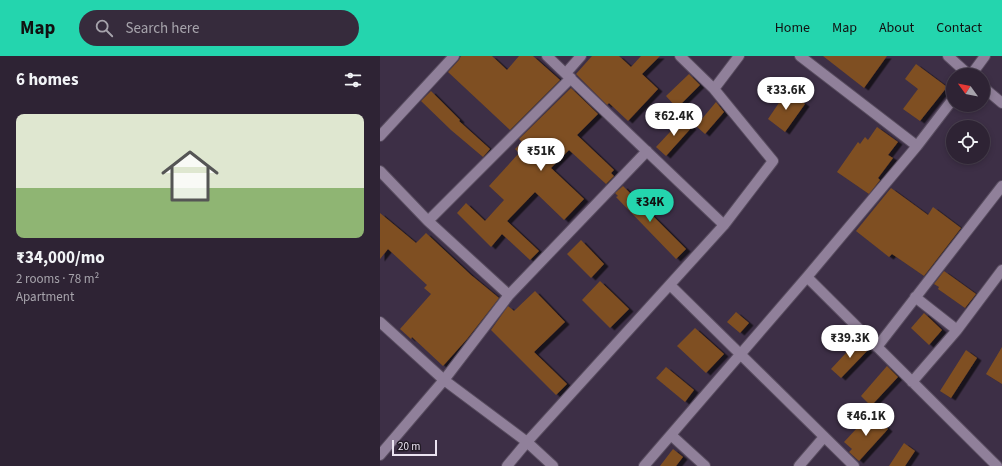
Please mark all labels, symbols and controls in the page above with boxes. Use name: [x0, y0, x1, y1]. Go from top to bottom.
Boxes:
search box: [79, 10, 359, 46]
text: Map: [20, 15, 55, 42]
icon: search: [93, 17, 115, 39]
text: Search here: [125, 18, 199, 39]
text: Home: [775, 18, 810, 38]
text: Map: [832, 18, 857, 38]
text: About: [879, 18, 914, 38]
text: Contact: [936, 18, 982, 38]
text: 6 homes: [16, 68, 78, 92]
north arrow: [946, 68, 990, 112]
map controls: [946, 68, 990, 164]
icon: filters: [342, 69, 364, 91]
pin: ₹33.6K: [753, 77, 819, 111]
text: ₹33.6K: [766, 81, 806, 99]
pin: ₹62.4K: [641, 103, 707, 137]
text: ₹62.4K: [654, 107, 694, 125]
button: locate: [946, 120, 990, 164]
pin: ₹51K: [517, 138, 565, 172]
icon: home: [154, 140, 226, 212]
text: ₹51K: [527, 142, 555, 160]
pin: ₹34K: [626, 189, 674, 223]
text: ₹34K: [636, 193, 664, 211]
text: ₹34,000/mo: [16, 246, 105, 270]
text: 2 rooms · 78 m²: [16, 270, 99, 288]
text: Apartment: [16, 288, 74, 306]
pin: ₹39.3K: [817, 325, 883, 359]
text: ₹39.3K: [830, 329, 870, 347]
pin: ₹46.1K: [833, 403, 899, 437]
text: ₹46.1K: [846, 407, 886, 425]
scale bar: [392, 438, 437, 457]
text: 20 m: [398, 439, 420, 454]

